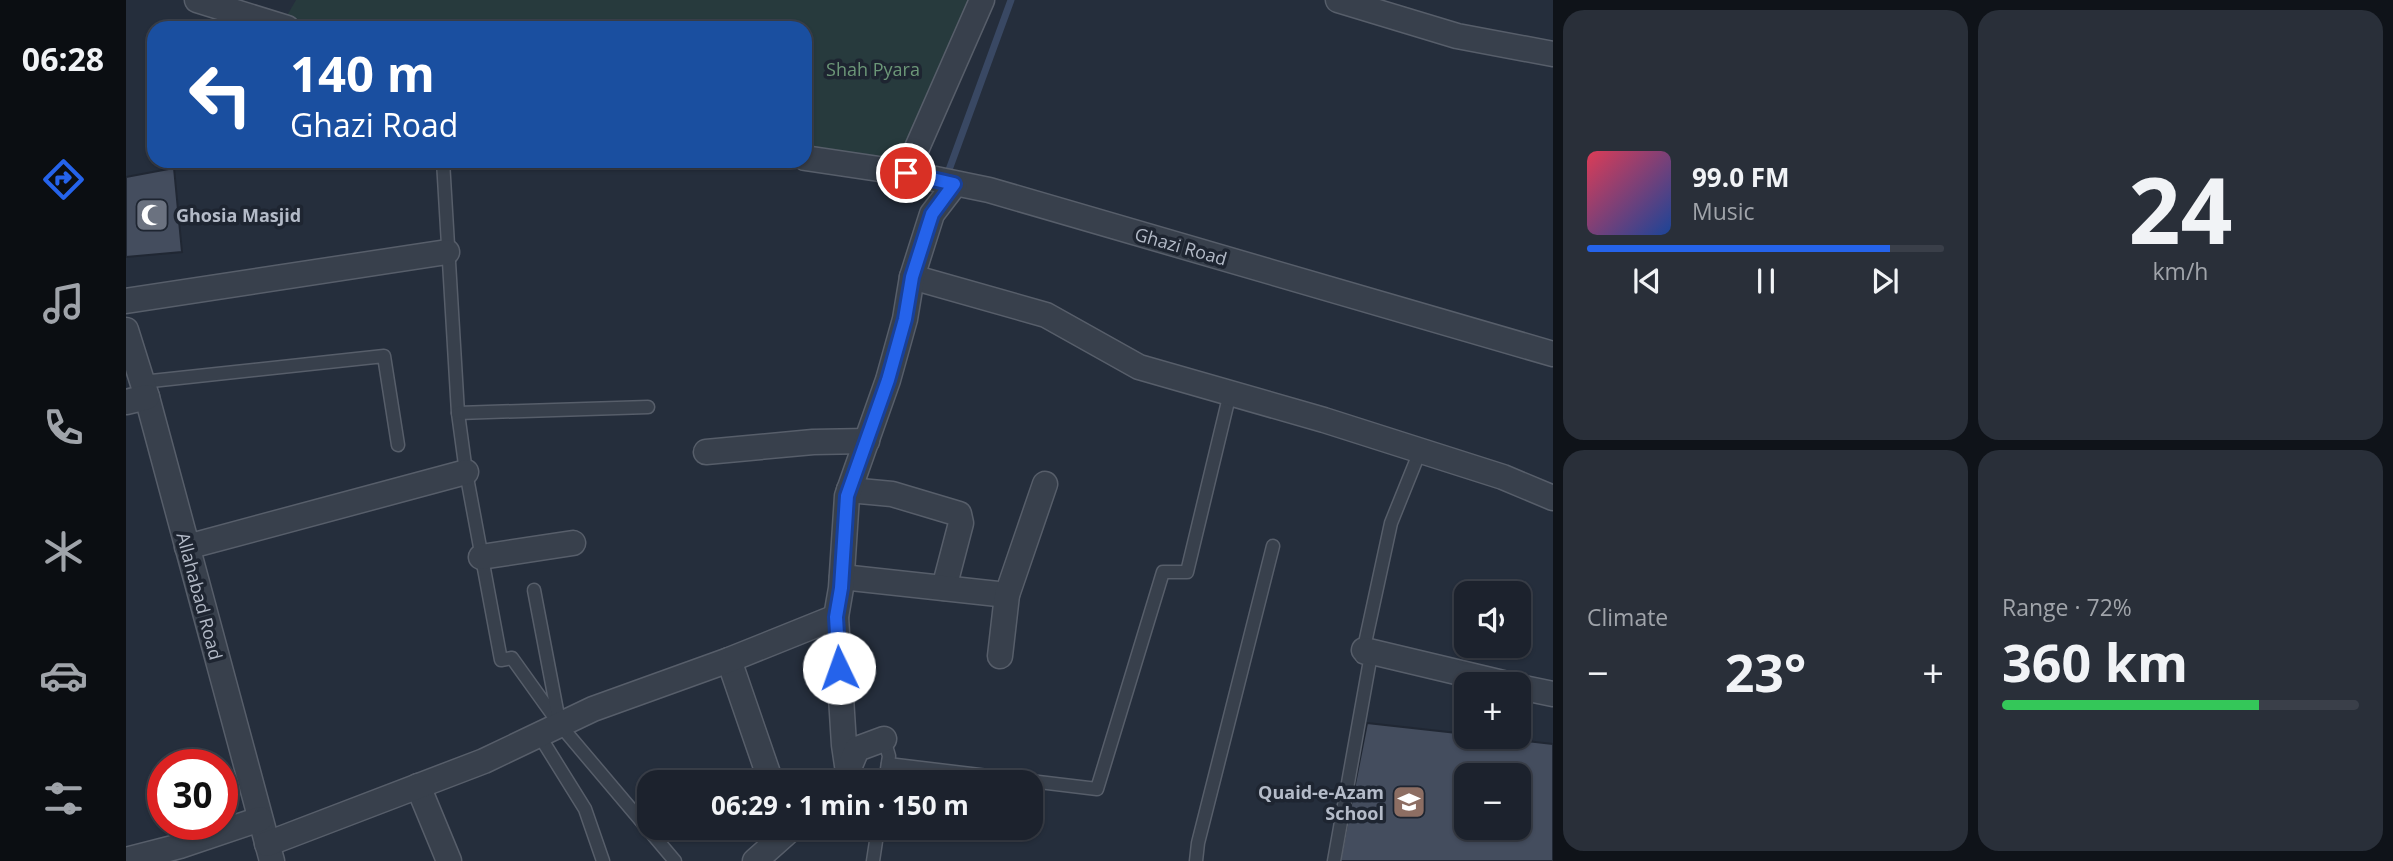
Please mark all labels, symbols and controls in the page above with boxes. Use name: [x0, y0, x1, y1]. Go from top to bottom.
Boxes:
text: 06:28: [22, 37, 104, 80]
text: 140 m: [290, 40, 435, 106]
icon: left: [175, 49, 266, 140]
park label: Shah Pyara: [826, 57, 920, 81]
text: Ghazi Road: [290, 103, 458, 146]
pin: [876, 143, 936, 203]
text: 24: [2128, 147, 2233, 271]
icon: arrive: [887, 154, 925, 192]
icon: directions: [39, 155, 88, 204]
text: 99.0 FM: [1692, 159, 1790, 195]
text: Music: [1692, 195, 1755, 227]
mosque icon: Ghosia Masjid: [133, 196, 171, 234]
place label: Ghosia Masjid: [176, 203, 301, 227]
street label: Ghazi Road: [1132, 221, 1230, 271]
text: km/h: [2153, 255, 2208, 287]
icon: previous: [1628, 262, 1666, 300]
icon: pause: [1747, 262, 1785, 300]
icon: next: [1866, 262, 1904, 300]
icon: music: [39, 279, 88, 328]
icon: phone: [39, 403, 88, 452]
icon: climate: [39, 527, 88, 576]
street label: Allahabad Road: [171, 530, 229, 662]
map controls: [1454, 581, 1531, 840]
button: sound: [1454, 581, 1531, 658]
text: Range · 72%: [2002, 591, 2132, 623]
text: Climate: [1587, 601, 1668, 633]
text: 360 km: [2002, 626, 2188, 697]
position arrow: [802, 631, 876, 705]
text: 23°: [1725, 636, 1806, 707]
text: −: [1587, 646, 1609, 698]
text: +: [1922, 646, 1944, 698]
icon: car: [39, 651, 88, 700]
button: +: [1454, 672, 1531, 749]
speed limit sign: 30: [147, 749, 238, 840]
button: −: [1454, 763, 1531, 840]
icon: filters: [39, 774, 88, 823]
place label: Quaid-e-Azam School: [1258, 780, 1384, 825]
school or university icon: Quaid-e-Azam School: [1390, 783, 1428, 821]
text: 06:29 · 1 min · 150 m: [711, 787, 969, 823]

